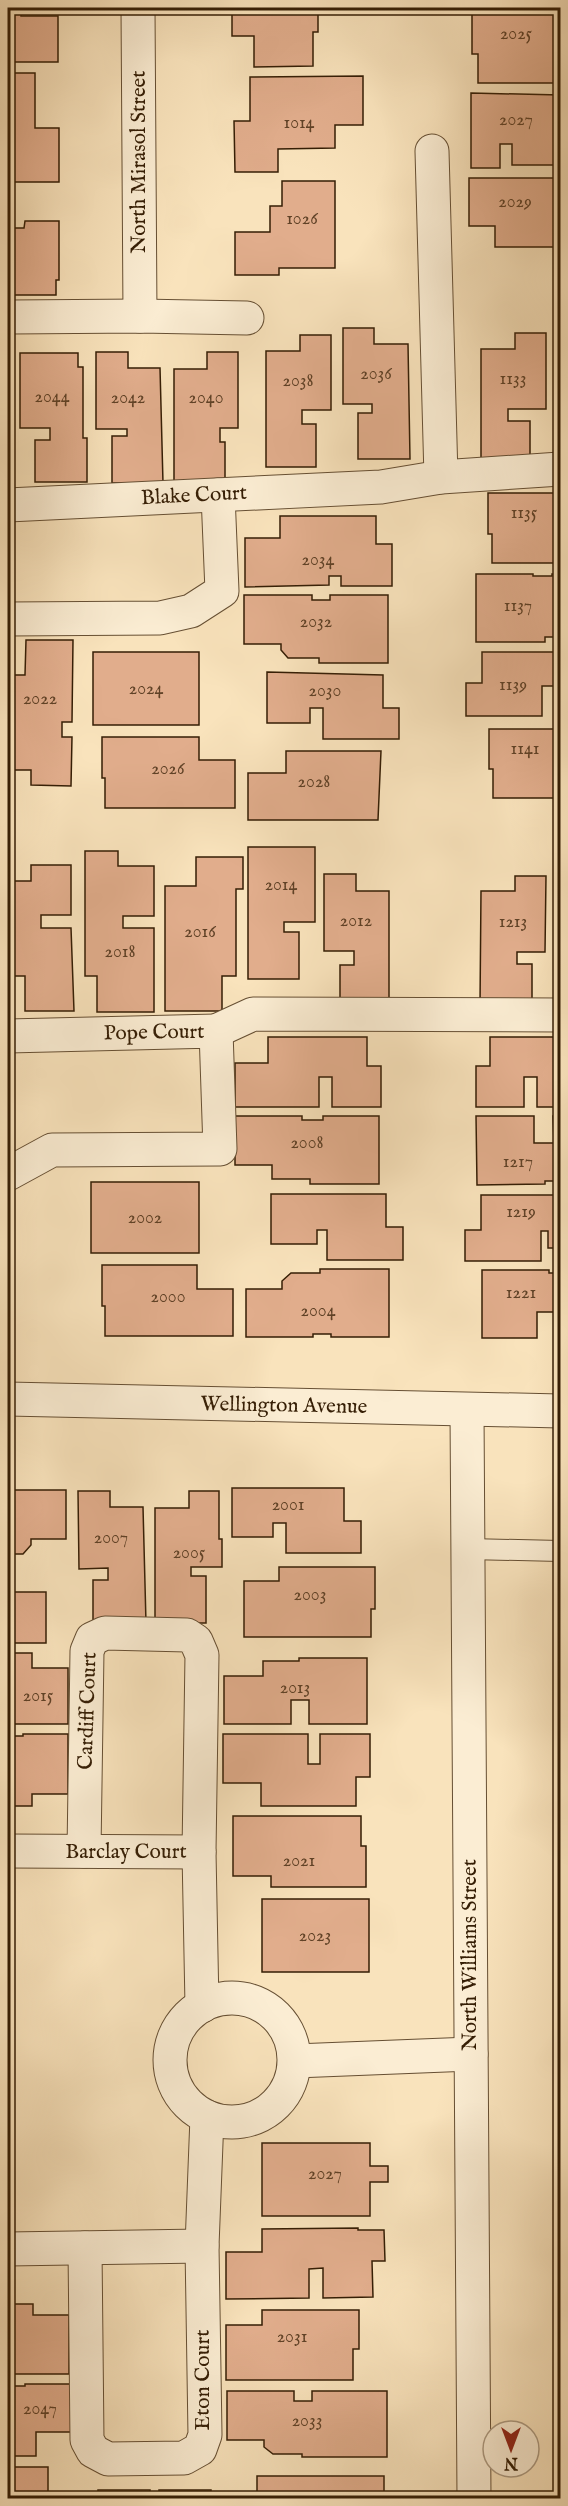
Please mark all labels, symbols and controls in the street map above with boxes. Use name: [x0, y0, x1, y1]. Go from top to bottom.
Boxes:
house number: 2025: [500, 23, 533, 46]
street label: North Mirasol Street: [126, 71, 153, 253]
house number: 2027: [499, 109, 533, 132]
house number: 1014: [284, 112, 315, 135]
house number: 2029: [498, 191, 532, 214]
house number: 1026: [286, 208, 318, 231]
house number: 2036: [360, 363, 392, 386]
house number: 1133: [500, 368, 526, 391]
house number: 2038: [282, 370, 314, 393]
house number: 2044: [35, 386, 70, 409]
house number: 2042: [111, 387, 145, 410]
house number: 2040: [189, 387, 223, 410]
street label: Blake Court: [140, 480, 248, 512]
house number: 1135: [511, 502, 538, 525]
house number: 2034: [302, 549, 335, 572]
house number: 1137: [504, 595, 532, 618]
house number: 2032: [300, 611, 332, 634]
house number: 1139: [499, 674, 527, 697]
house number: 2024: [129, 678, 163, 701]
house number: 2030: [309, 680, 341, 703]
house number: 2022: [23, 688, 57, 711]
house number: 1141: [511, 738, 539, 761]
house number: 2026: [151, 758, 185, 781]
house number: 2028: [298, 771, 330, 794]
house number: 2014: [265, 874, 298, 897]
house number: 2012: [340, 910, 372, 933]
house number: 1213: [499, 911, 527, 934]
house number: 2016: [184, 921, 216, 944]
house number: 2018: [105, 941, 135, 964]
street label: Pope Court: [103, 1019, 205, 1047]
house number: 2008: [290, 1132, 324, 1155]
house number: 1217: [503, 1151, 533, 1174]
house number: 1219: [506, 1201, 536, 1224]
house number: 2002: [128, 1207, 162, 1230]
house number: 1221: [506, 1282, 536, 1305]
house number: 2000: [151, 1286, 185, 1309]
house number: 2004: [301, 1300, 336, 1323]
street label: Wellington Avenue: [200, 1391, 368, 1421]
house number: 2001: [272, 1494, 304, 1517]
house number: 2007: [94, 1527, 128, 1550]
house number: 2005: [173, 1542, 206, 1565]
house number: 2003: [294, 1584, 326, 1607]
street label: Cardiff Court: [72, 1652, 104, 1770]
house number: 2013: [280, 1677, 310, 1700]
house number: 2015: [23, 1685, 54, 1708]
street label: Barclay Court: [65, 1839, 187, 1866]
house number: 2021: [283, 1850, 315, 1873]
street label: North Williams Street: [457, 1859, 484, 2051]
house number: 2023: [299, 1925, 331, 1948]
house number: 2027: [308, 2163, 342, 2186]
house number: 2031: [277, 2326, 307, 2349]
street label: Eton Court: [190, 2330, 217, 2430]
house number: 2047: [23, 2398, 57, 2421]
house number: 2033: [292, 2410, 322, 2433]
north arrow: [481, 2419, 541, 2479]
text: N: [504, 2452, 519, 2472]

